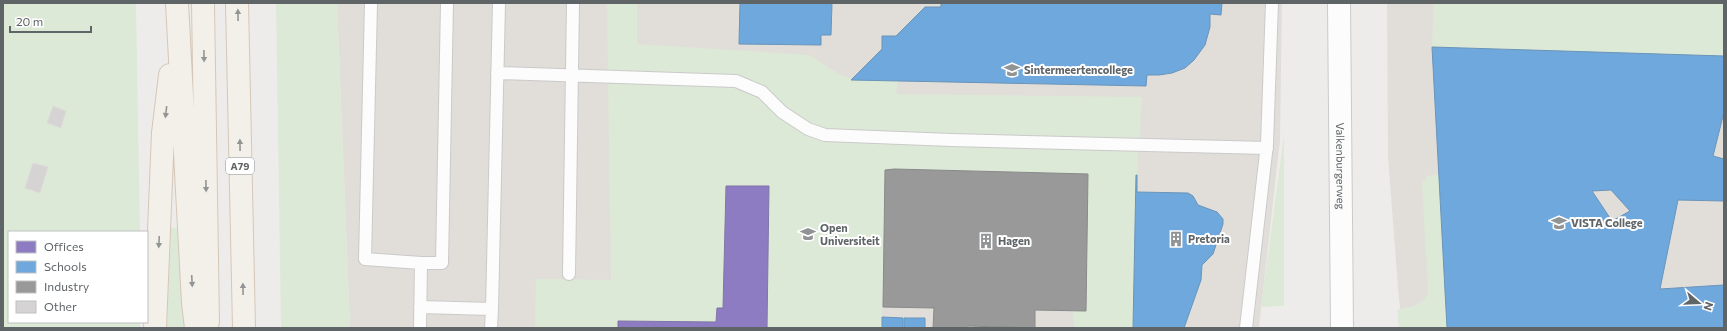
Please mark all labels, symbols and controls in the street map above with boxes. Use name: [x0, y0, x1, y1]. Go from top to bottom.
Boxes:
scale bar: [10, 8, 91, 34]
one-way arrow: [234, 9, 241, 21]
text: 20 m: [16, 14, 43, 28]
one-way arrow: [201, 50, 207, 63]
school or university icon: Sintermeertencollege: [1003, 61, 1021, 79]
place label: Sintermeertencollege: [1024, 63, 1133, 76]
one-way arrow: [163, 106, 169, 118]
street label: Valkenburgerweg: [1334, 122, 1348, 210]
one-way arrow: [237, 138, 243, 151]
road number: A79: [226, 158, 254, 174]
one-way arrow: [203, 180, 209, 193]
school or university icon: VISTA College: [1550, 214, 1568, 232]
place label: VISTA College: [1571, 216, 1643, 229]
place label: Open Universiteit: [820, 221, 880, 247]
school or university icon: Open Universiteit: [799, 225, 817, 243]
building icon: Pretoria: [1167, 230, 1185, 248]
legend: [8, 231, 148, 323]
building icon: Hagen: [977, 232, 995, 250]
place label: Pretoria: [1188, 232, 1230, 245]
place label: Hagen: [998, 234, 1030, 247]
one-way arrow: [156, 236, 163, 248]
text: Offices: [44, 239, 84, 253]
text: Schools: [44, 259, 87, 273]
one-way arrow: [188, 275, 195, 287]
text: Industry: [44, 279, 89, 293]
one-way arrow: [240, 282, 246, 295]
north arrow: [1679, 283, 1719, 323]
text: Other: [44, 299, 77, 313]
text: N: [1701, 300, 1716, 312]

